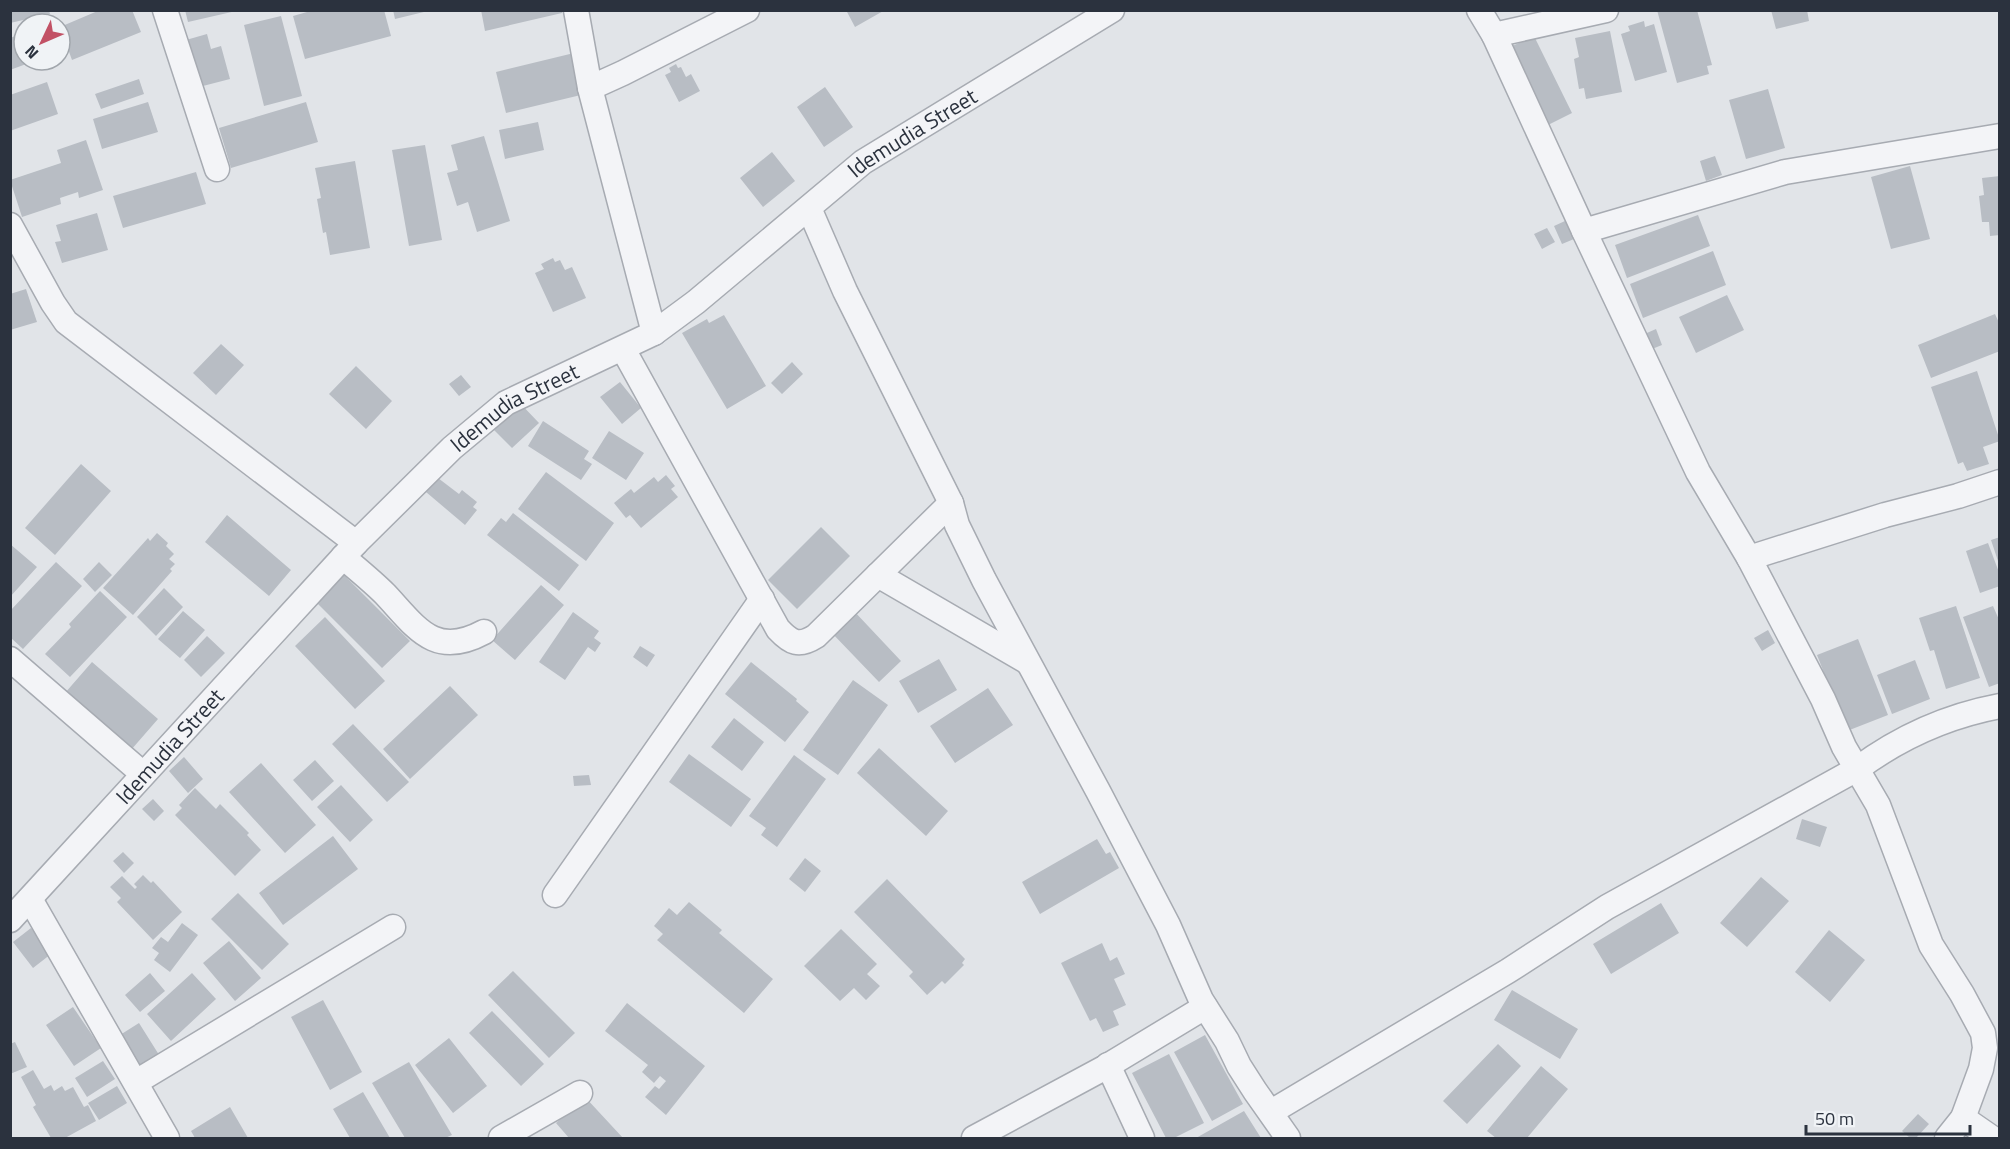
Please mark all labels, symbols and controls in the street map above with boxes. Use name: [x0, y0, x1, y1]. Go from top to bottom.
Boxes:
north arrow: [12, 12, 72, 72]
text: N: [19, 40, 44, 65]
street label: Idemudia Street: [839, 79, 984, 186]
street label: Idemudia Street: [442, 354, 585, 460]
street label: Idemudia Street: [107, 680, 232, 812]
scale bar: [1806, 1098, 1970, 1136]
text: 50 m: [1815, 1105, 1854, 1132]

